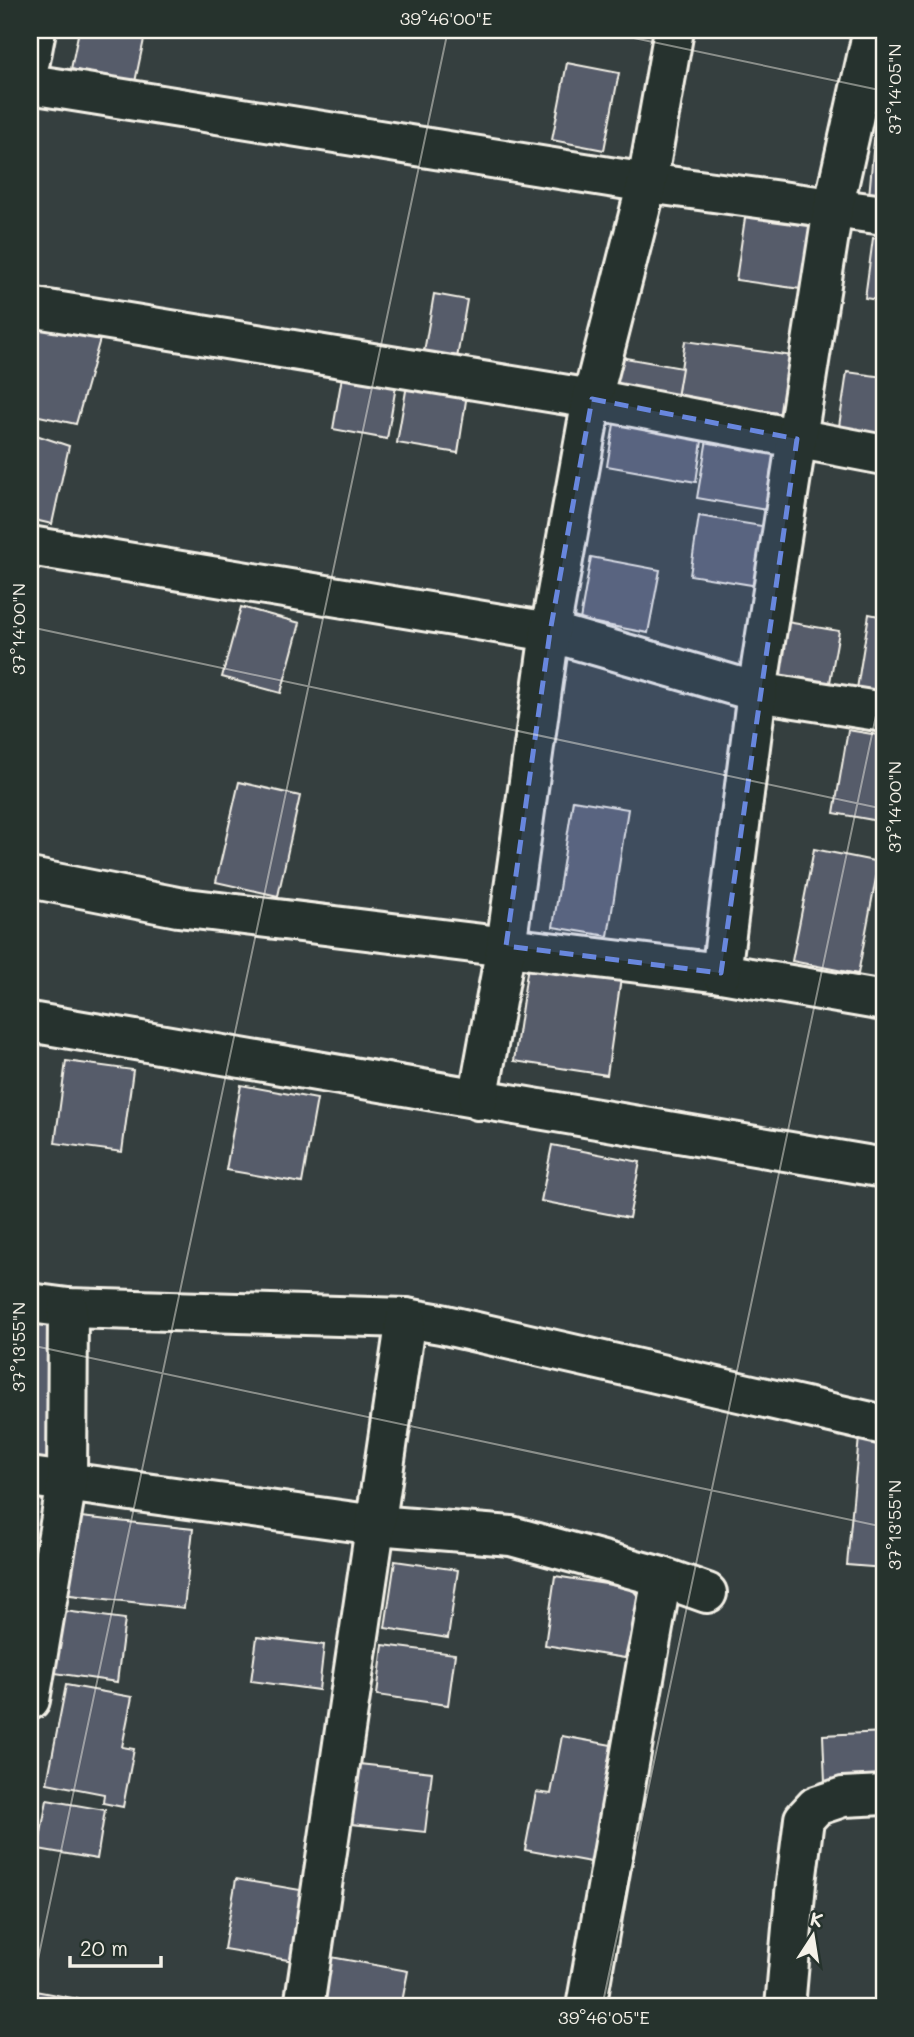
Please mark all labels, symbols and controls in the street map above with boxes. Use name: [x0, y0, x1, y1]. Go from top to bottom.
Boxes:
text: 39°46'00"E: [400, 6, 492, 30]
text: 37°14'05"N: [882, 43, 906, 135]
text: 37°14'00"N: [6, 583, 30, 675]
text: 37°14'00"N: [882, 761, 906, 853]
text: 37°13'55"N: [6, 1302, 30, 1392]
text: 37°13'55"N: [882, 1480, 906, 1570]
north arrow: [778, 1900, 848, 1970]
text: K: [808, 1905, 825, 1932]
scale bar: [70, 1925, 161, 1969]
text: 20 m: [80, 1934, 128, 1961]
text: 39°46'05"E: [558, 2005, 650, 2029]

